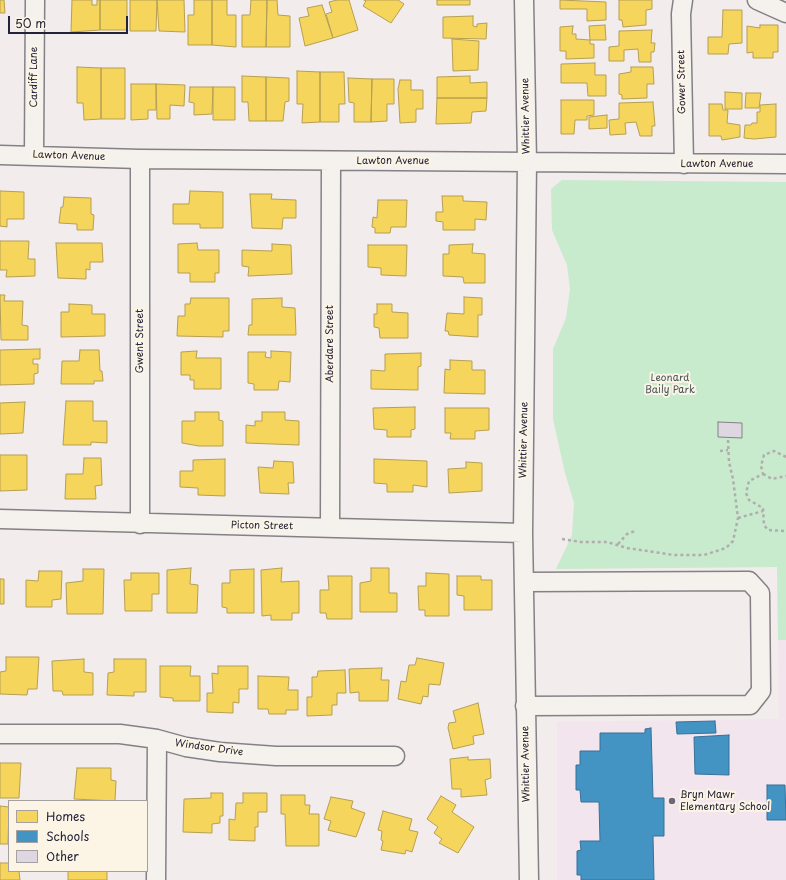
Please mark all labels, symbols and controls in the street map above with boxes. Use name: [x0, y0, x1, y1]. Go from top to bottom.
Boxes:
scale bar: [10, 8, 130, 34]
text: 50 m: [15, 14, 46, 32]
street label: Cardiff Lane: [28, 47, 40, 107]
street label: Gower Street: [675, 50, 689, 114]
street label: Whittier Avenue: [519, 78, 533, 154]
street label: Lawton Avenue: [32, 149, 106, 163]
street label: Lawton Avenue: [357, 155, 429, 167]
street label: Lawton Avenue: [681, 158, 753, 170]
street label: Aberdare Street: [324, 305, 336, 383]
street label: Gwent Street: [134, 309, 146, 373]
park label: Leonard Baily Park: [645, 372, 695, 396]
street label: Whittier Avenue: [517, 402, 531, 478]
street label: Picton Street: [231, 519, 293, 533]
street label: Whittier Avenue: [519, 726, 533, 802]
street label: Windsor Drive: [174, 737, 244, 759]
place label: Bryn Mawr Elementary School: [680, 789, 770, 812]
marker: Bryn Mawr Elementary School: [667, 796, 677, 806]
legend: [8, 800, 148, 872]
text: Homes: [46, 807, 85, 825]
text: Schools: [46, 827, 89, 845]
text: Other: [46, 847, 79, 865]

